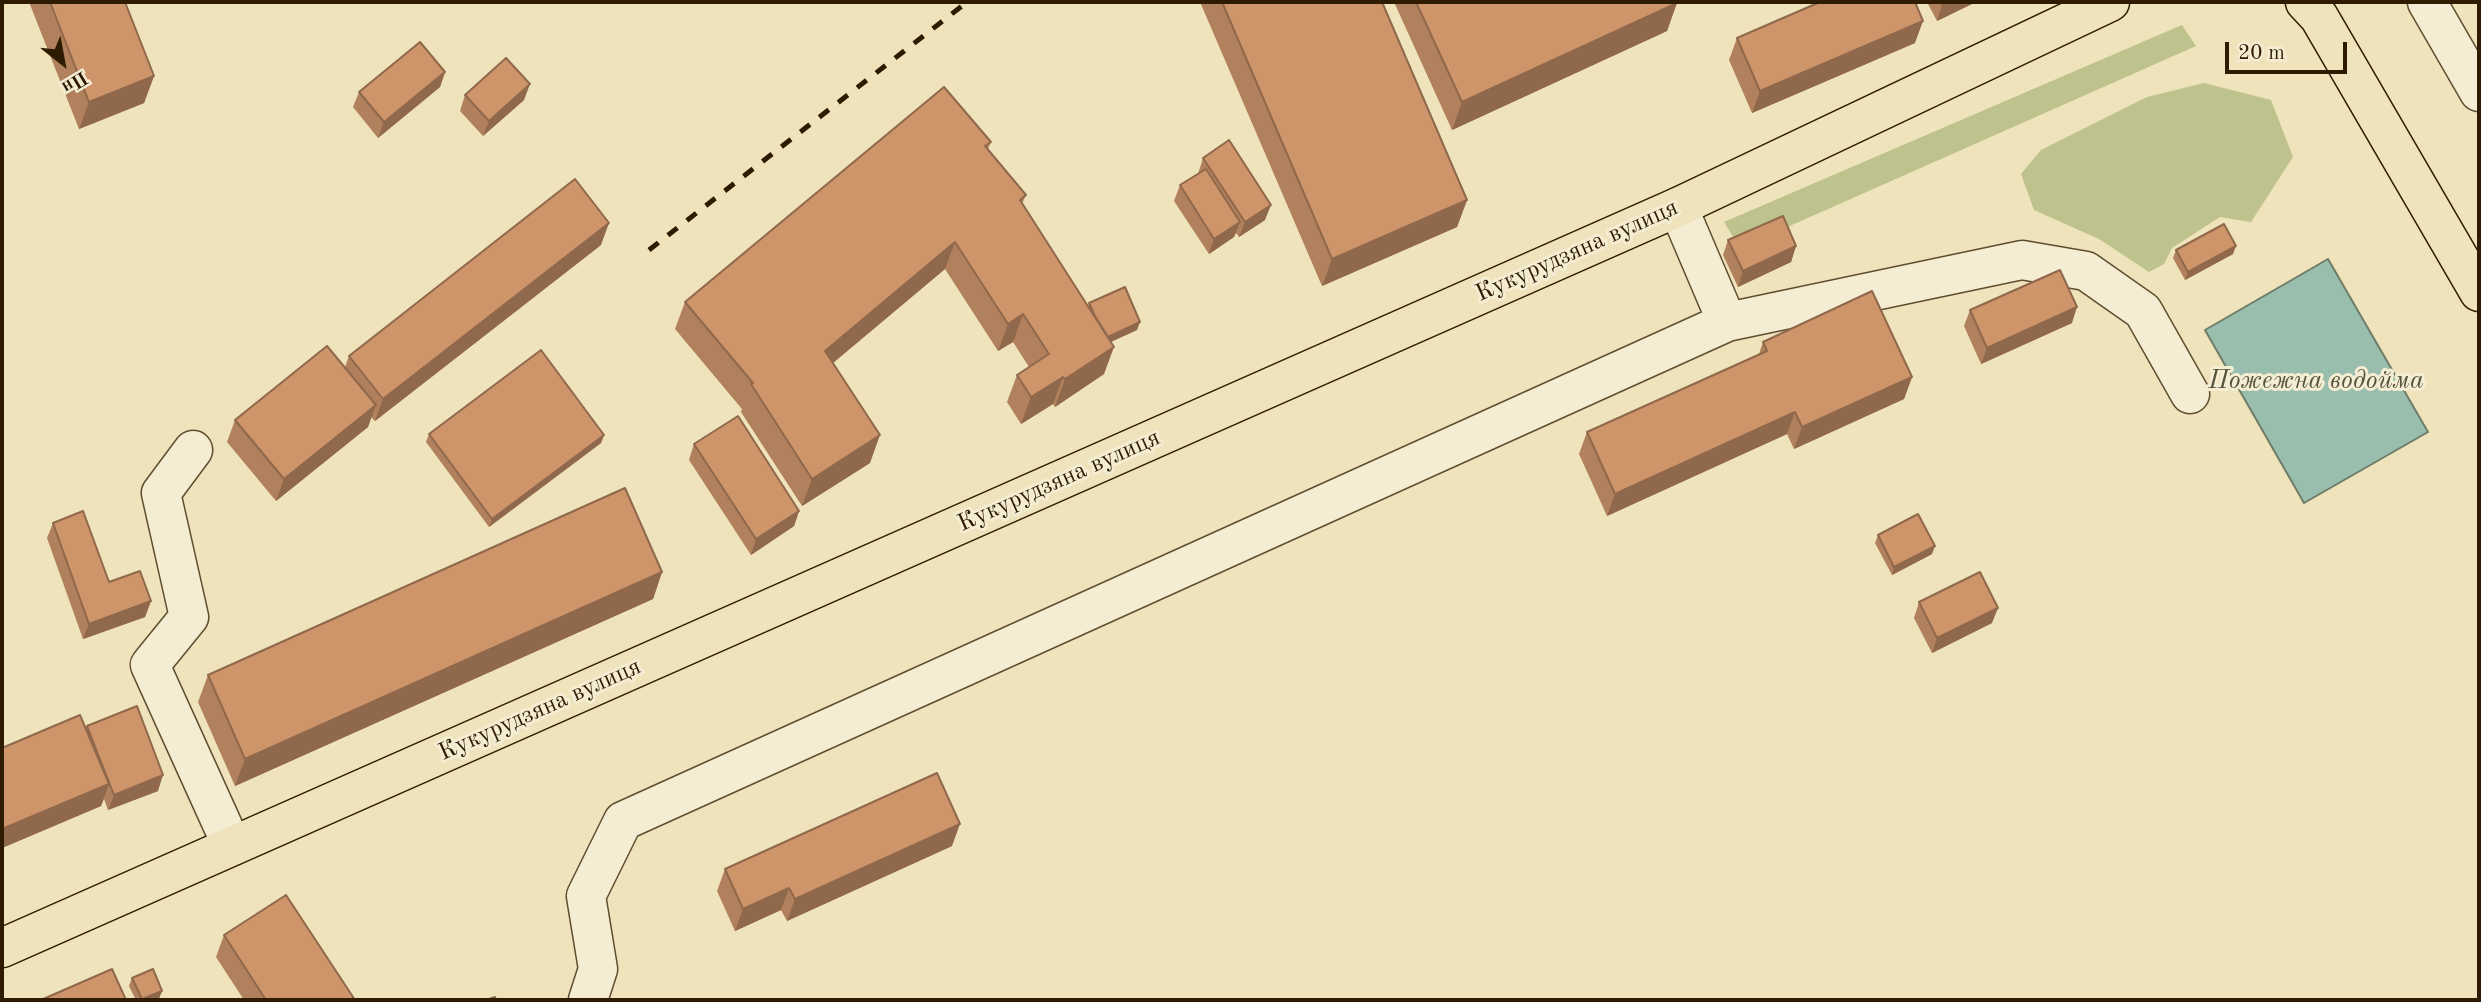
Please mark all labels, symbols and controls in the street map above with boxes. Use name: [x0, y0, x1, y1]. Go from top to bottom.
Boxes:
north arrow: [28, 28, 98, 98]
scale bar: [2229, 28, 2352, 72]
text: 20 m: [2238, 43, 2285, 64]
text: Пн: [58, 67, 90, 96]
street label: Кукурудзяна вулиця: [1471, 193, 1683, 309]
water label: Пожежна водойма: [2208, 365, 2424, 397]
street label: Кукурудзяна вулиця: [953, 423, 1165, 539]
street label: Кукурудзяна вулиця: [434, 652, 646, 768]

